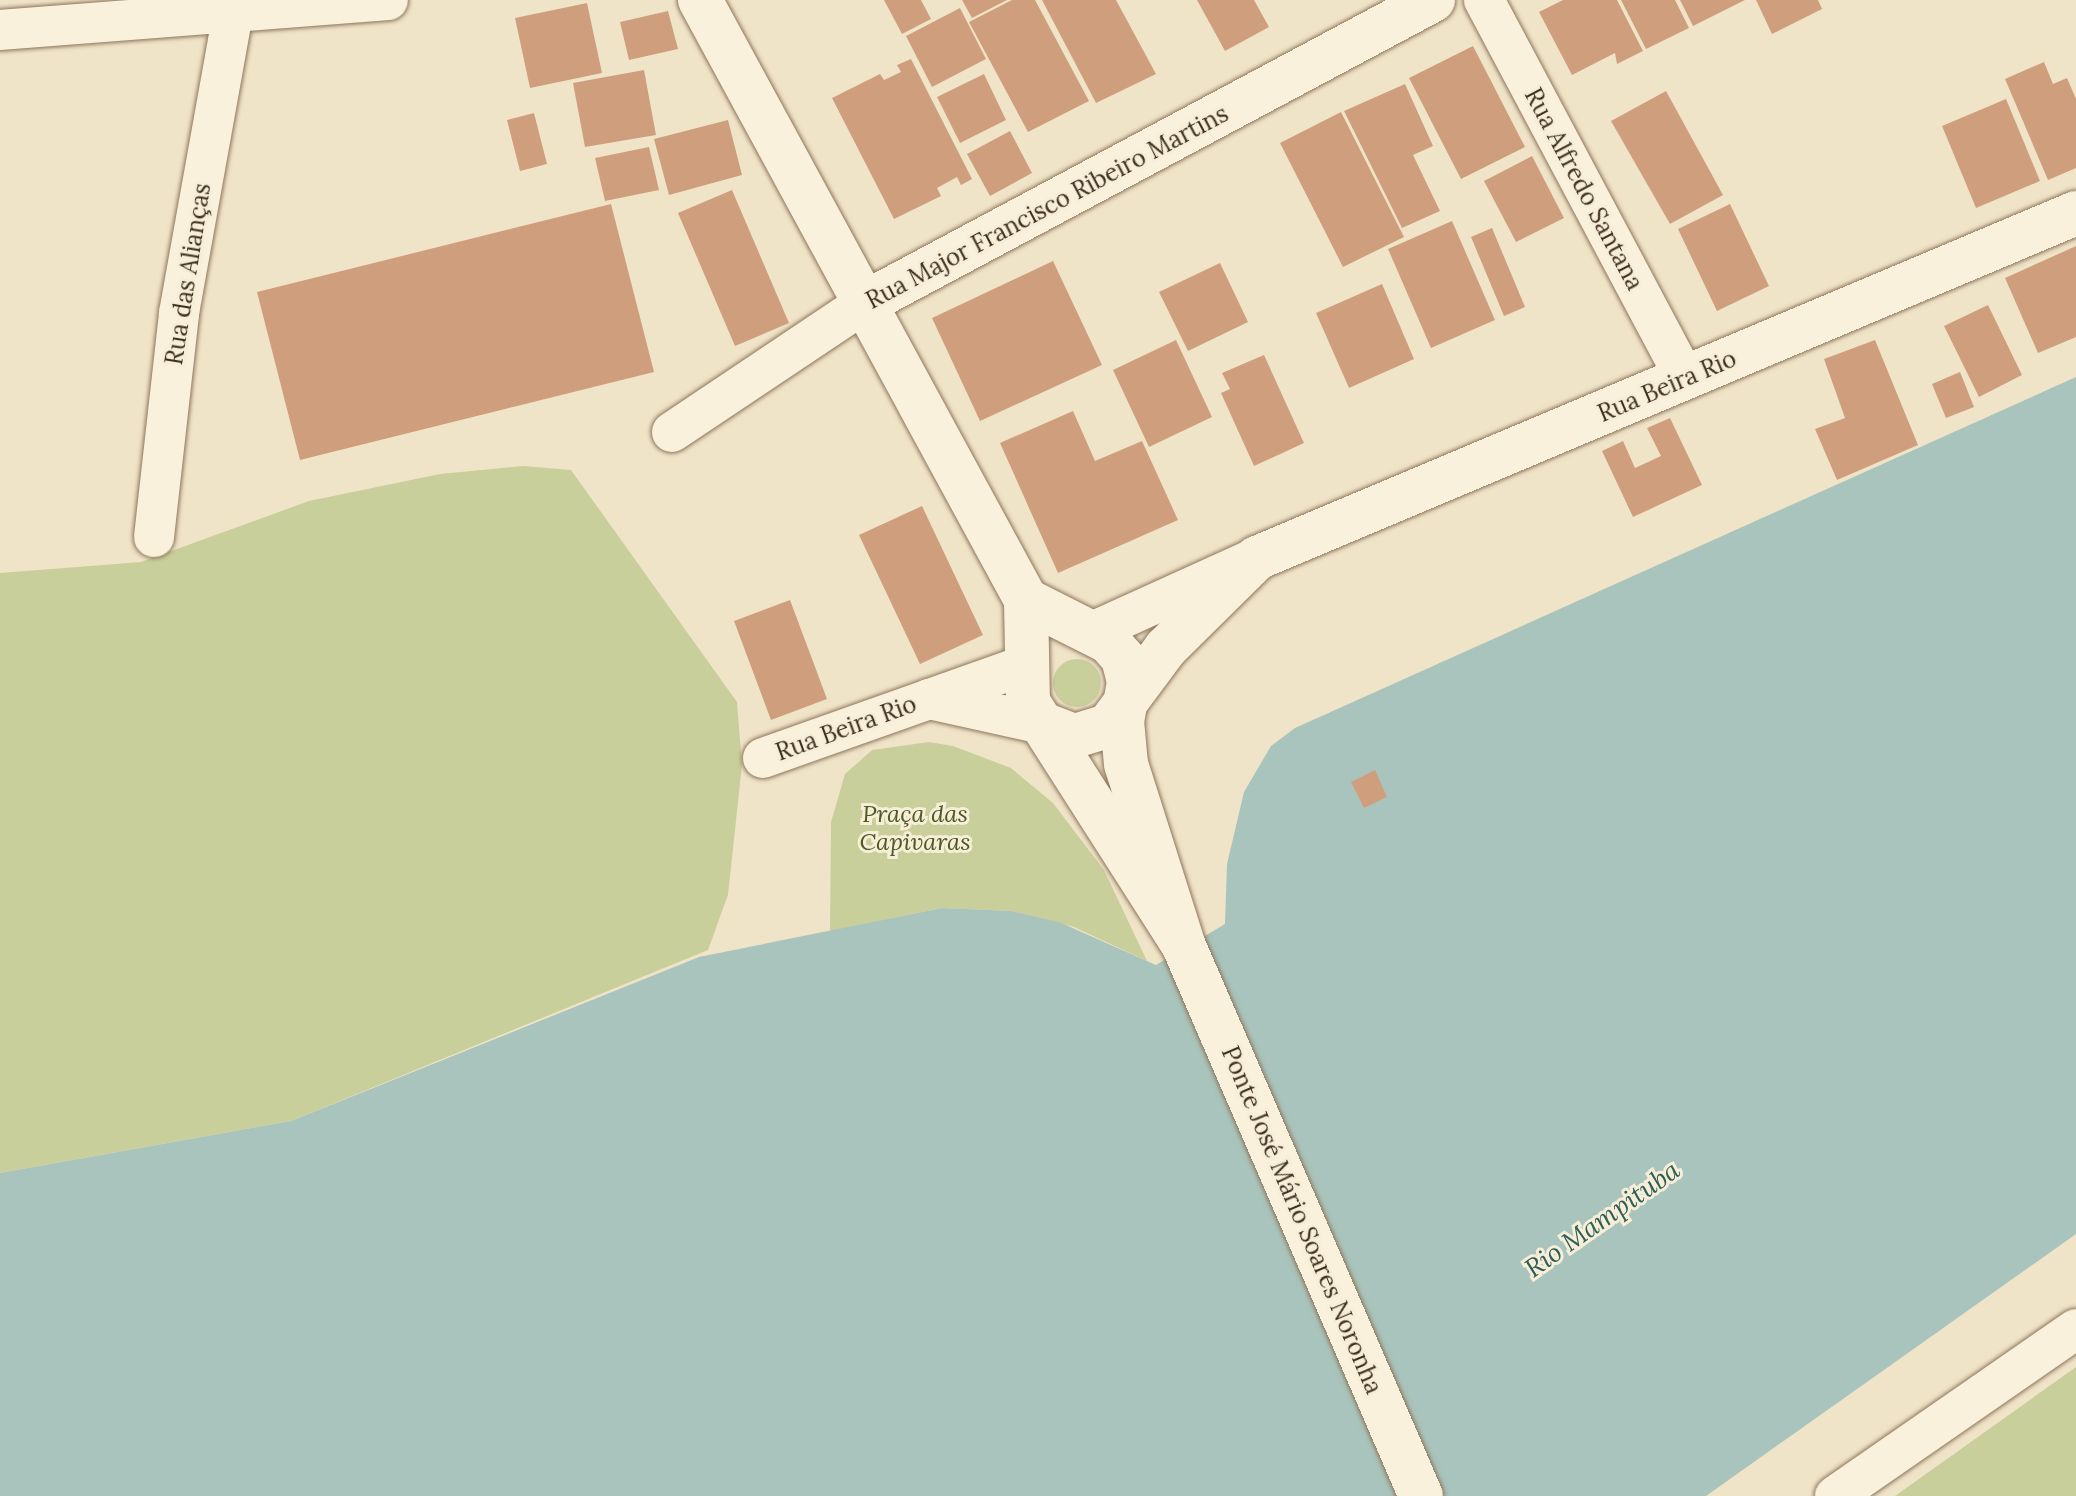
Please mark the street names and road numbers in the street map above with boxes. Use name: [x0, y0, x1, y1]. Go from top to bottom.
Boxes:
street label: Rua Alfredo Santana: [1519, 83, 1649, 295]
street label: Rua Major Francisco Ribeiro Martins: [861, 99, 1233, 315]
street label: Rua das Alianças: [159, 181, 217, 367]
street label: Rua Beira Rio: [1593, 344, 1741, 428]
street label: Rua Beira Rio: [772, 689, 920, 767]
street label: Ponte José Mário Soares Noronha: [1216, 1042, 1388, 1398]

